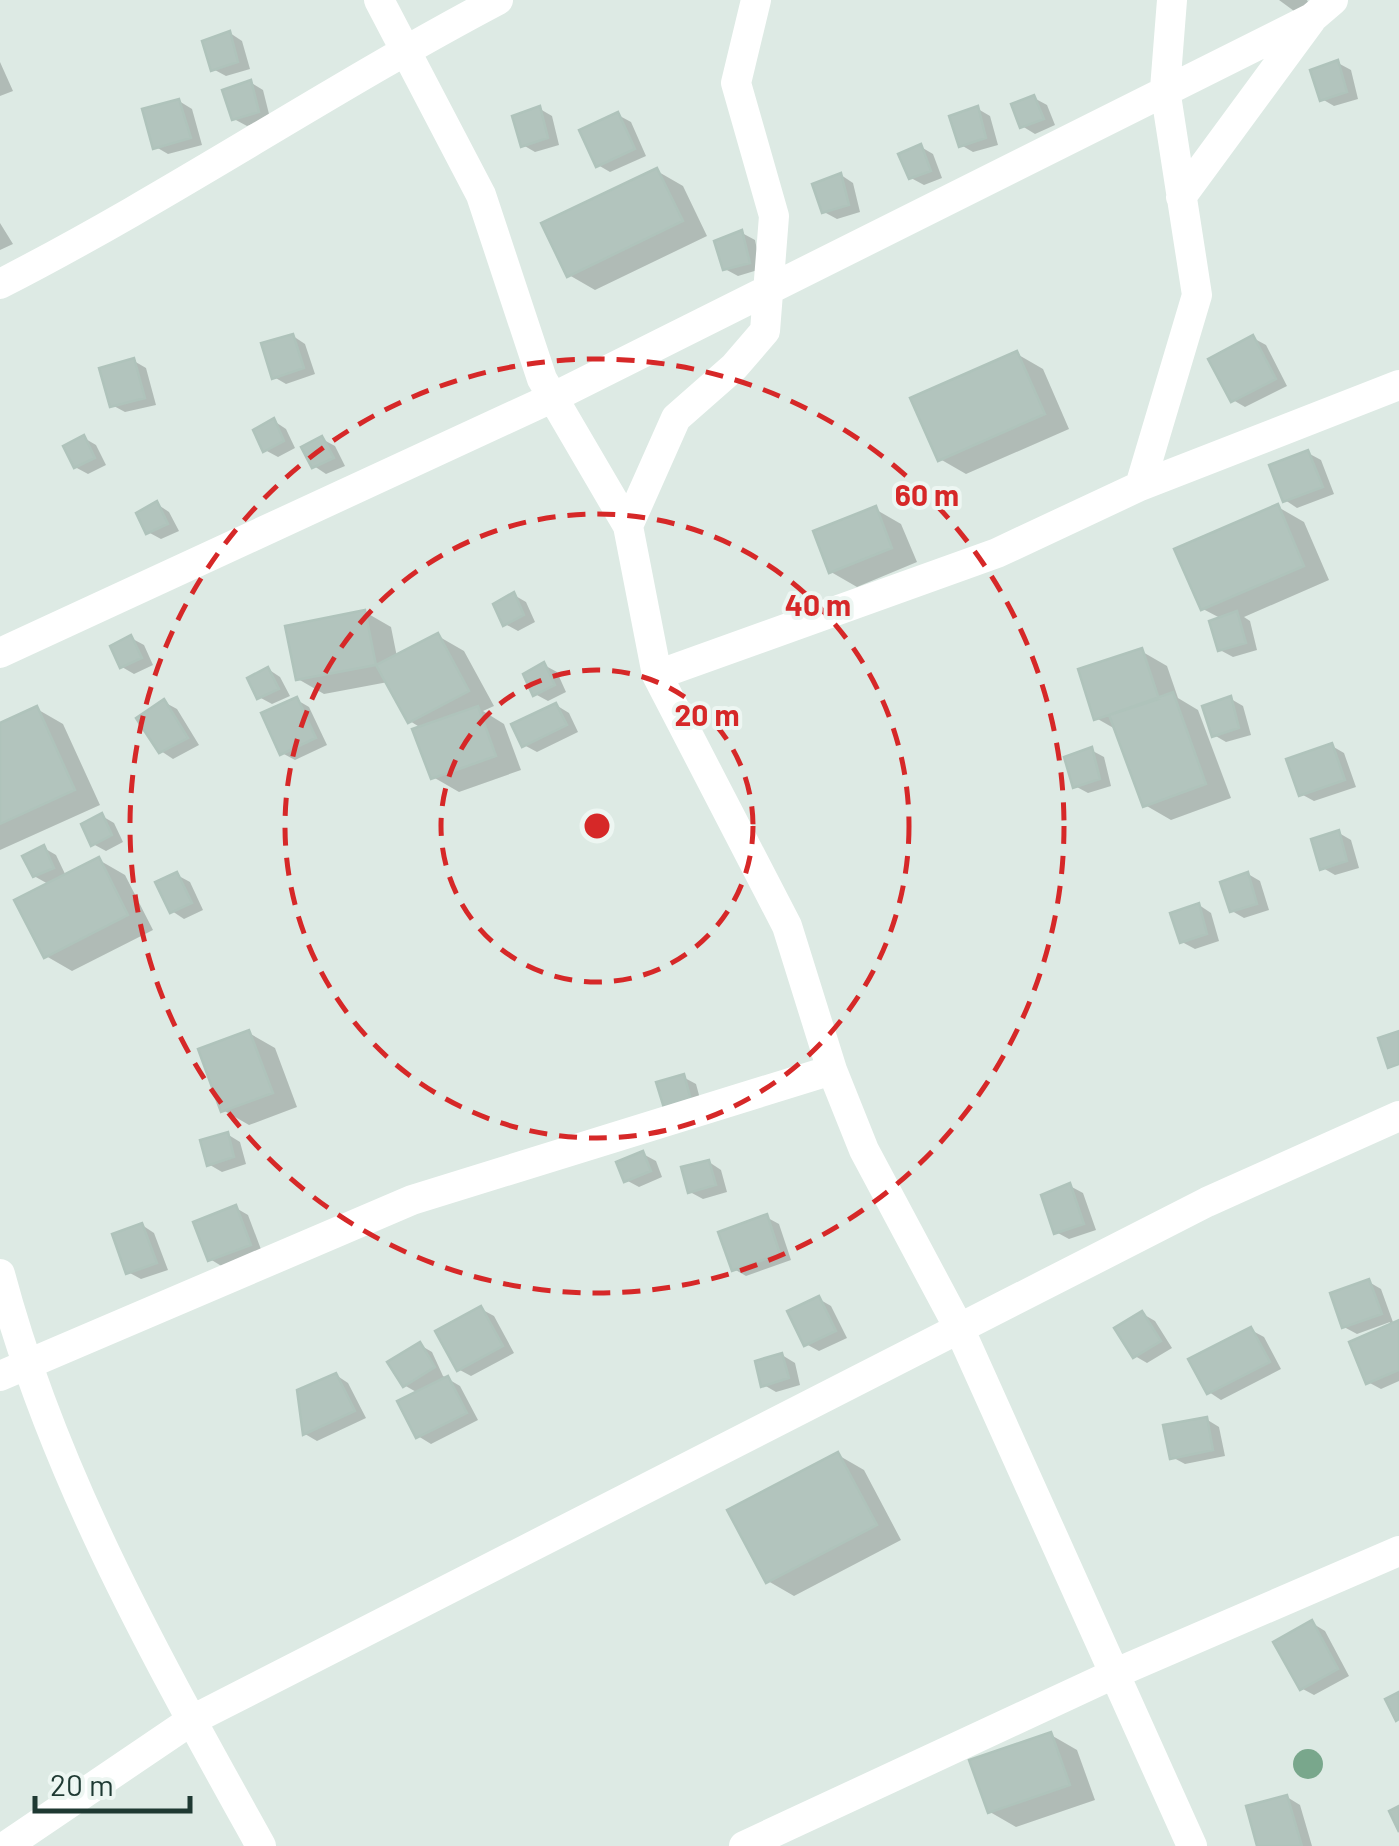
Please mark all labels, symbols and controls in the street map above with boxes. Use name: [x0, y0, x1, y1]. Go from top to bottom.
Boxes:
text: 60 m: [895, 476, 959, 512]
text: 40 m: [785, 586, 851, 622]
text: 20 m: [675, 696, 739, 732]
centre of rings: [579, 808, 615, 844]
scale bar: [35, 1751, 190, 1813]
text: 20 m: [50, 1766, 114, 1802]

